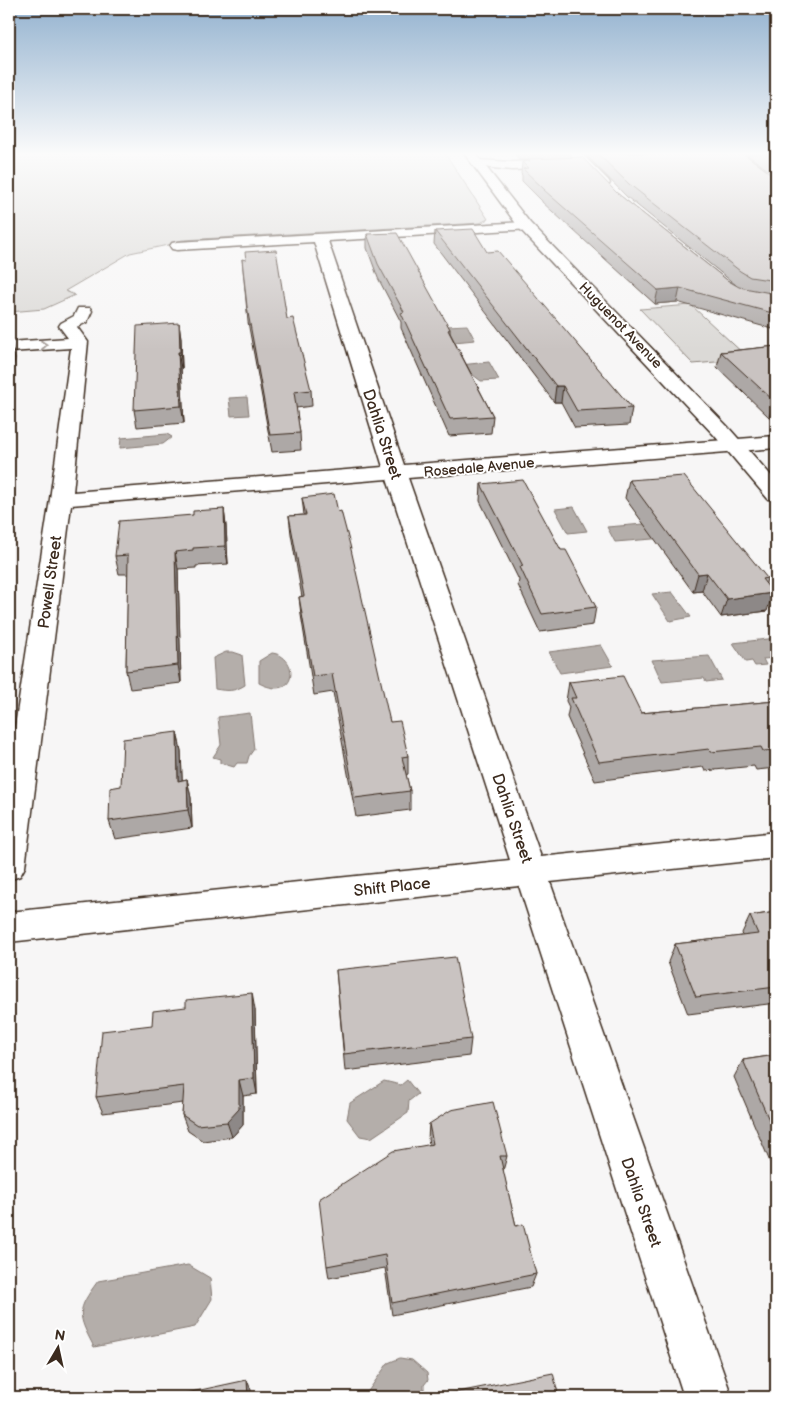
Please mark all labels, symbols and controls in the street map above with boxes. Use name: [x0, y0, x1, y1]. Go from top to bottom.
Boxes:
street label: Huguenot Avenue: [575, 279, 666, 372]
one-way arrow: [41, 339, 49, 350]
street label: Dahlia Street: [358, 387, 405, 482]
street label: Rosedale Avenue: [423, 454, 535, 481]
street label: Powell Street: [35, 534, 66, 630]
street label: Dahlia Street: [487, 771, 536, 866]
street label: Shift Place: [353, 874, 432, 901]
street label: Dahlia Street: [616, 1155, 665, 1250]
north arrow: [32, 1324, 82, 1374]
text: N: [53, 1326, 66, 1345]

